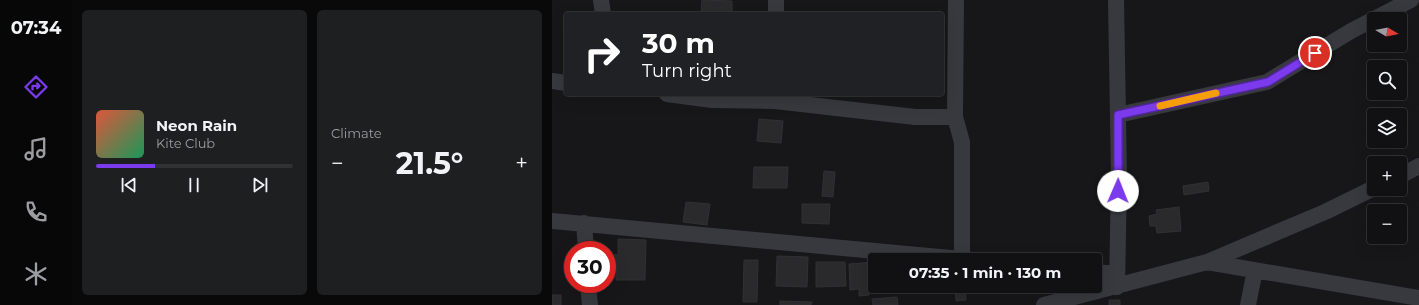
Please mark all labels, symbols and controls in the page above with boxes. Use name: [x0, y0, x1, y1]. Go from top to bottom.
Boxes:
north arrow: [1367, 12, 1407, 52]
map controls: [1367, 12, 1407, 244]
text: 07:34: [11, 17, 61, 39]
text: 30 m: [642, 26, 715, 60]
icon: right: [576, 28, 628, 80]
pin: [1298, 36, 1332, 70]
icon: arrive: [1304, 42, 1326, 64]
text: Turn right: [642, 60, 732, 82]
button: search: [1367, 60, 1407, 100]
icon: directions: [22, 73, 50, 101]
button: layers: [1367, 108, 1407, 148]
text: Neon Rain: [156, 116, 237, 135]
text: Climate: [331, 125, 382, 141]
icon: music: [22, 135, 50, 163]
text: Kite Club: [156, 135, 215, 151]
text: 21.5°: [396, 145, 463, 182]
text: −: [331, 150, 344, 177]
text: +: [515, 150, 528, 177]
button: +: [1367, 156, 1407, 196]
position arrow: [1097, 170, 1139, 212]
icon: previous: [118, 174, 140, 196]
icon: pause: [183, 174, 205, 196]
icon: next: [249, 174, 271, 196]
icon: phone: [22, 198, 50, 226]
button: −: [1367, 204, 1407, 244]
speed limit sign: 30: [564, 241, 616, 293]
icon: climate: [22, 260, 50, 288]
text: 07:35 · 1 min · 130 m: [909, 263, 1061, 282]

